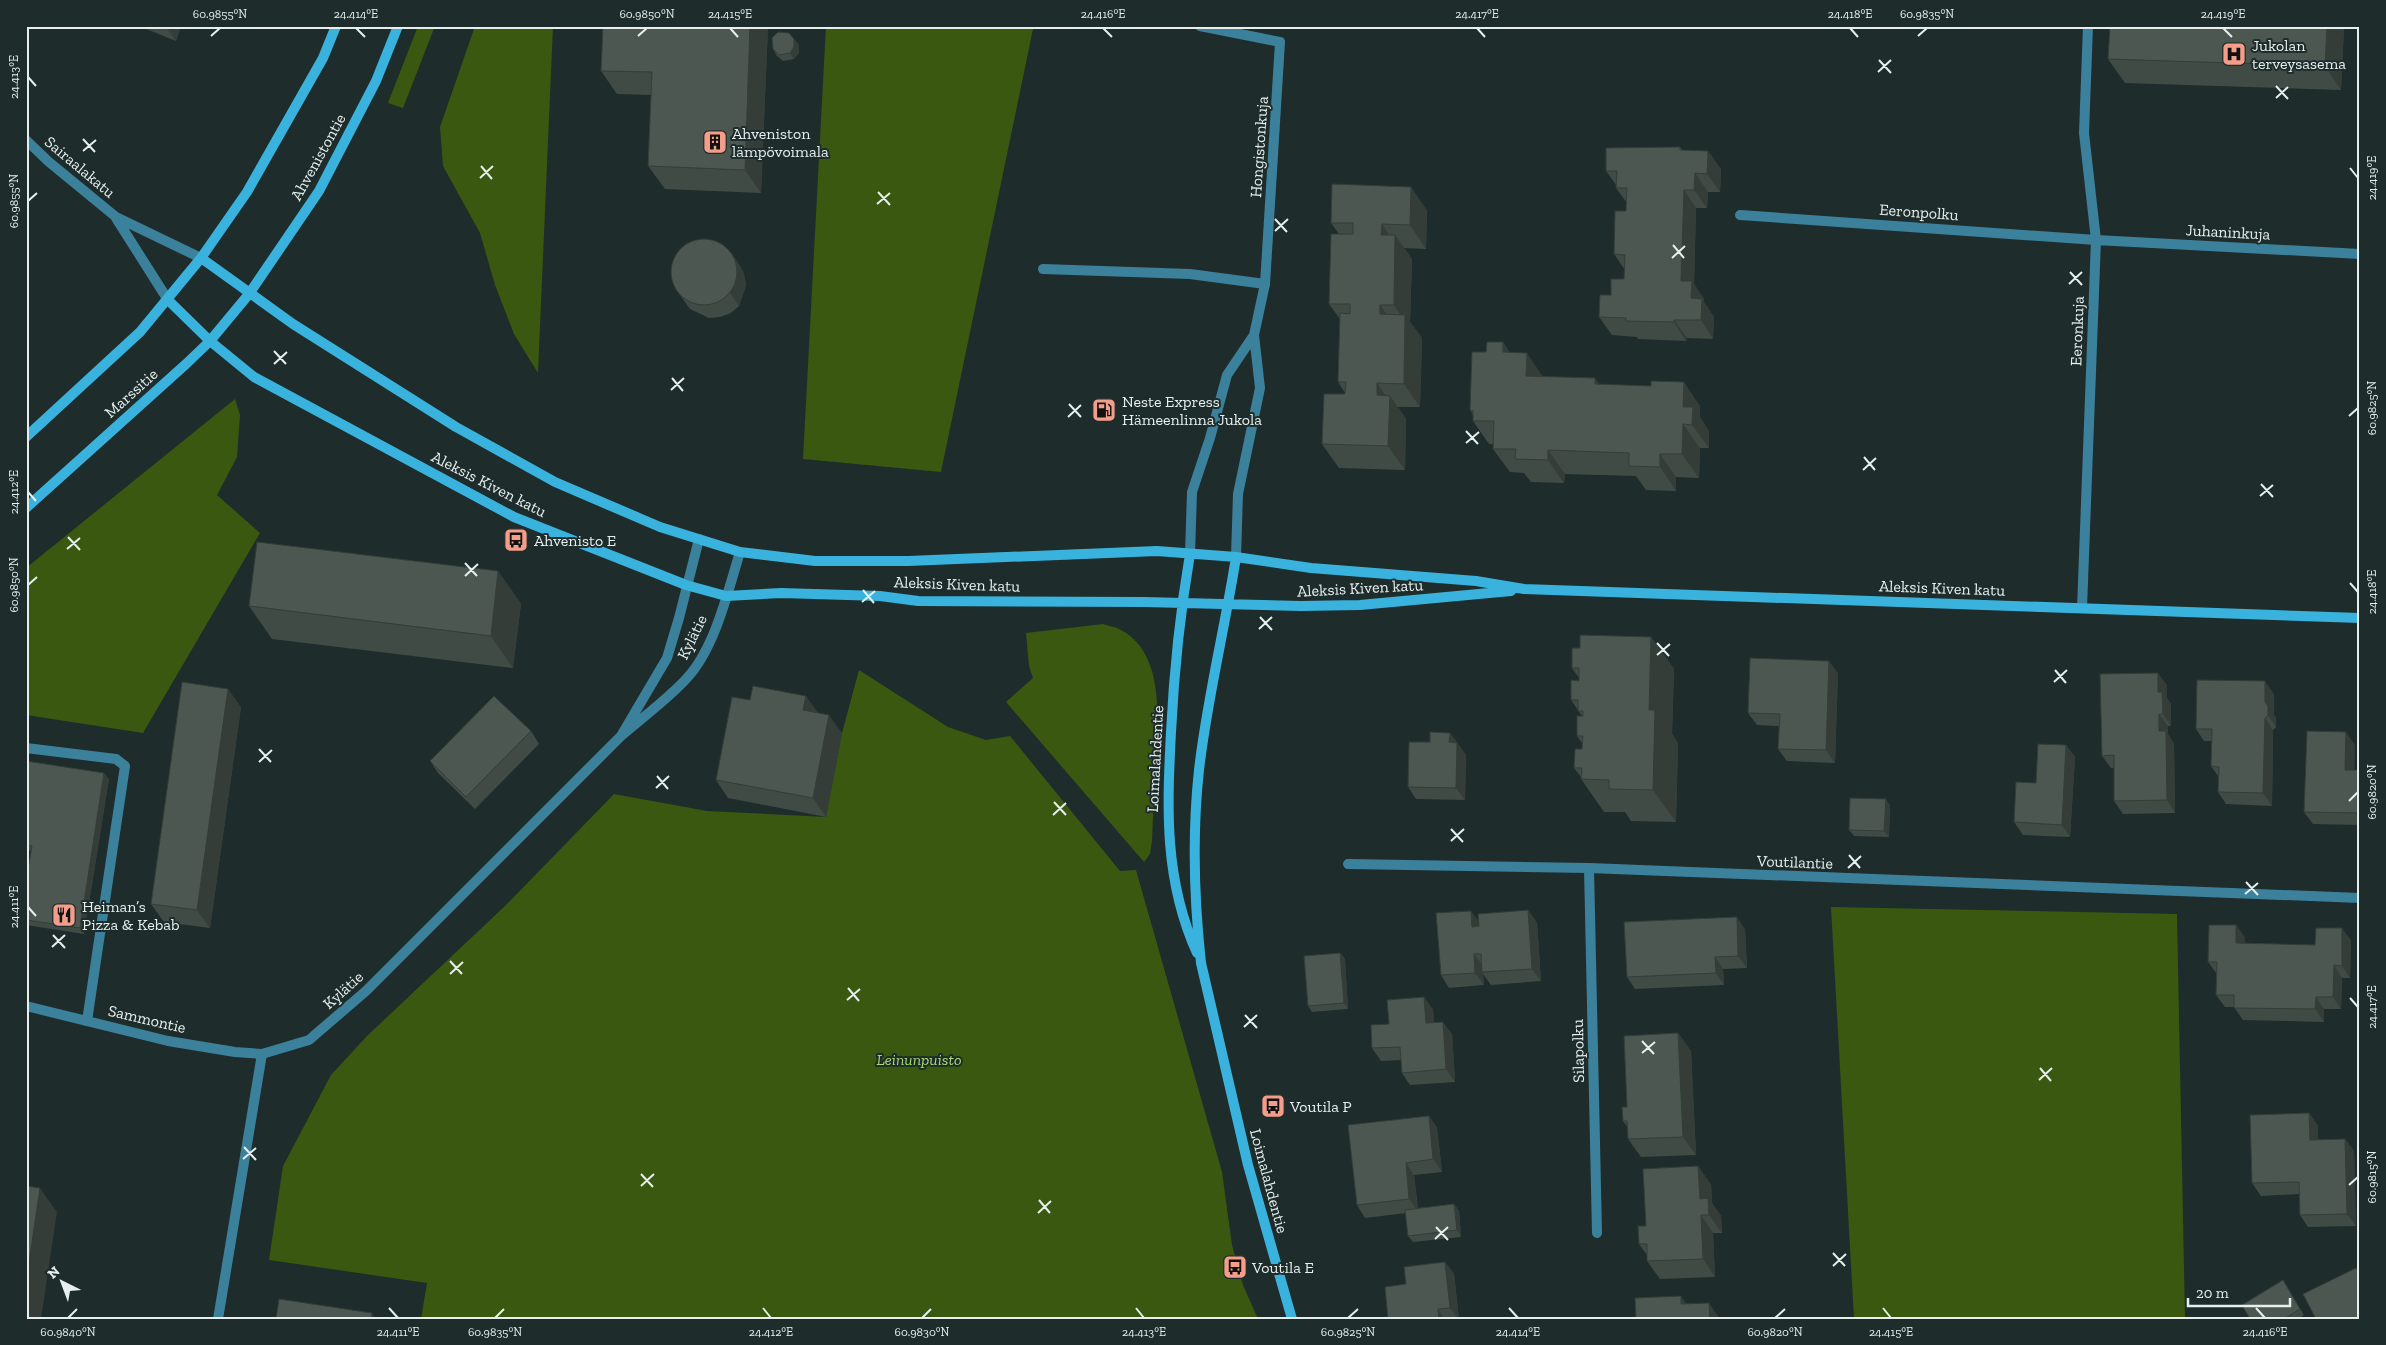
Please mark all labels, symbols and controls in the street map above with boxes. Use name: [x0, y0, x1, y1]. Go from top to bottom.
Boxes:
text: 60.9855°N: [193, 7, 247, 21]
text: 24.414°E: [334, 7, 378, 21]
text: 60.9850°N: [619, 7, 675, 21]
text: 24.415°E: [708, 7, 752, 21]
text: 24.416°E: [1081, 7, 1125, 21]
text: 24.417°E: [1455, 7, 1499, 21]
text: 24.418°E: [1828, 7, 1872, 21]
text: 60.9835°N: [1900, 7, 1954, 21]
text: 24.419°E: [2201, 7, 2245, 21]
place label: Jukolan terveysasema: [2252, 36, 2346, 73]
hospital icon: Jukolan terveysasema: [2221, 41, 2247, 67]
text: 24.413°E: [7, 55, 21, 99]
street label: Hongistonkuja: [1246, 95, 1272, 198]
street label: Ahvenistontie: [286, 110, 350, 204]
place label: Ahveniston lämpövoimala: [732, 124, 829, 161]
building icon: Ahveniston lämpövoimala: [702, 129, 728, 155]
street label: Sairaalakatu: [41, 132, 119, 202]
text: 24.419°E: [2365, 156, 2379, 200]
text: 60.9855°N: [7, 174, 21, 228]
street label: Eeronpolku: [1879, 200, 1959, 224]
street label: Juhaninkuja: [2185, 220, 2271, 244]
street label: Eeronkuja: [2066, 295, 2088, 366]
street label: Marssitie: [101, 364, 161, 422]
text: 60.9825°N: [2365, 381, 2379, 435]
place label: Neste Express Hämeenlinna Jukola: [1122, 392, 1262, 429]
fuel station icon: Neste Express Hämeenlinna Jukola: [1091, 397, 1117, 423]
street label: Aleksis Kiven katu: [428, 447, 550, 521]
text: 24.412°E: [7, 470, 21, 514]
bus stop icon: Ahvenisto E: [503, 527, 529, 553]
place label: Ahvenisto E: [534, 531, 616, 550]
text: 60.9850°N: [7, 557, 21, 613]
text: 24.418°E: [2365, 570, 2379, 614]
street label: Aleksis Kiven katu: [894, 572, 1020, 596]
street label: Aleksis Kiven katu: [1296, 575, 1424, 601]
street label: Aleksis Kiven katu: [1879, 576, 2005, 600]
street label: Kylätie: [673, 612, 711, 662]
street label: Loimalahdentie: [1143, 705, 1167, 813]
text: 60.9820°N: [2365, 764, 2379, 820]
street label: Voutilantie: [1756, 851, 1833, 873]
text: 24.411°E: [7, 886, 21, 928]
place label: Heiman’s Pizza & Kebab: [82, 897, 179, 934]
restaurant icon: Heiman’s Pizza & Kebab: [51, 902, 77, 928]
street label: Kylätie: [319, 967, 367, 1013]
text: 24.417°E: [2365, 985, 2379, 1029]
street label: Sammontie: [106, 1001, 188, 1037]
street label: Silapolku: [1568, 1019, 1588, 1083]
park label: Leinunpuisto: [876, 1050, 962, 1069]
bus stop icon: Voutila P: [1260, 1093, 1286, 1119]
place label: Voutila P: [1289, 1097, 1352, 1116]
street label: Loimalahdentie: [1246, 1127, 1292, 1235]
text: 60.9815°N: [2365, 1150, 2379, 1203]
bus stop icon: Voutila E: [1222, 1254, 1248, 1280]
north arrow: [38, 1258, 88, 1308]
place label: Voutila E: [1251, 1258, 1314, 1277]
text: N: [44, 1263, 64, 1283]
scale bar: [2188, 1275, 2291, 1307]
text: 20 m: [2196, 1284, 2229, 1302]
text: 60.9840°N: [40, 1325, 96, 1339]
text: 24.411°E: [377, 1325, 419, 1339]
text: 60.9835°N: [468, 1325, 522, 1339]
text: 24.412°E: [749, 1325, 793, 1339]
text: 60.9830°N: [895, 1325, 950, 1339]
text: 24.413°E: [1122, 1325, 1166, 1339]
text: 60.9825°N: [1321, 1325, 1375, 1339]
text: 24.414°E: [1496, 1325, 1540, 1339]
text: 60.9820°N: [1747, 1325, 1803, 1339]
text: 24.415°E: [1869, 1325, 1913, 1339]
text: 24.416°E: [2243, 1325, 2287, 1339]

